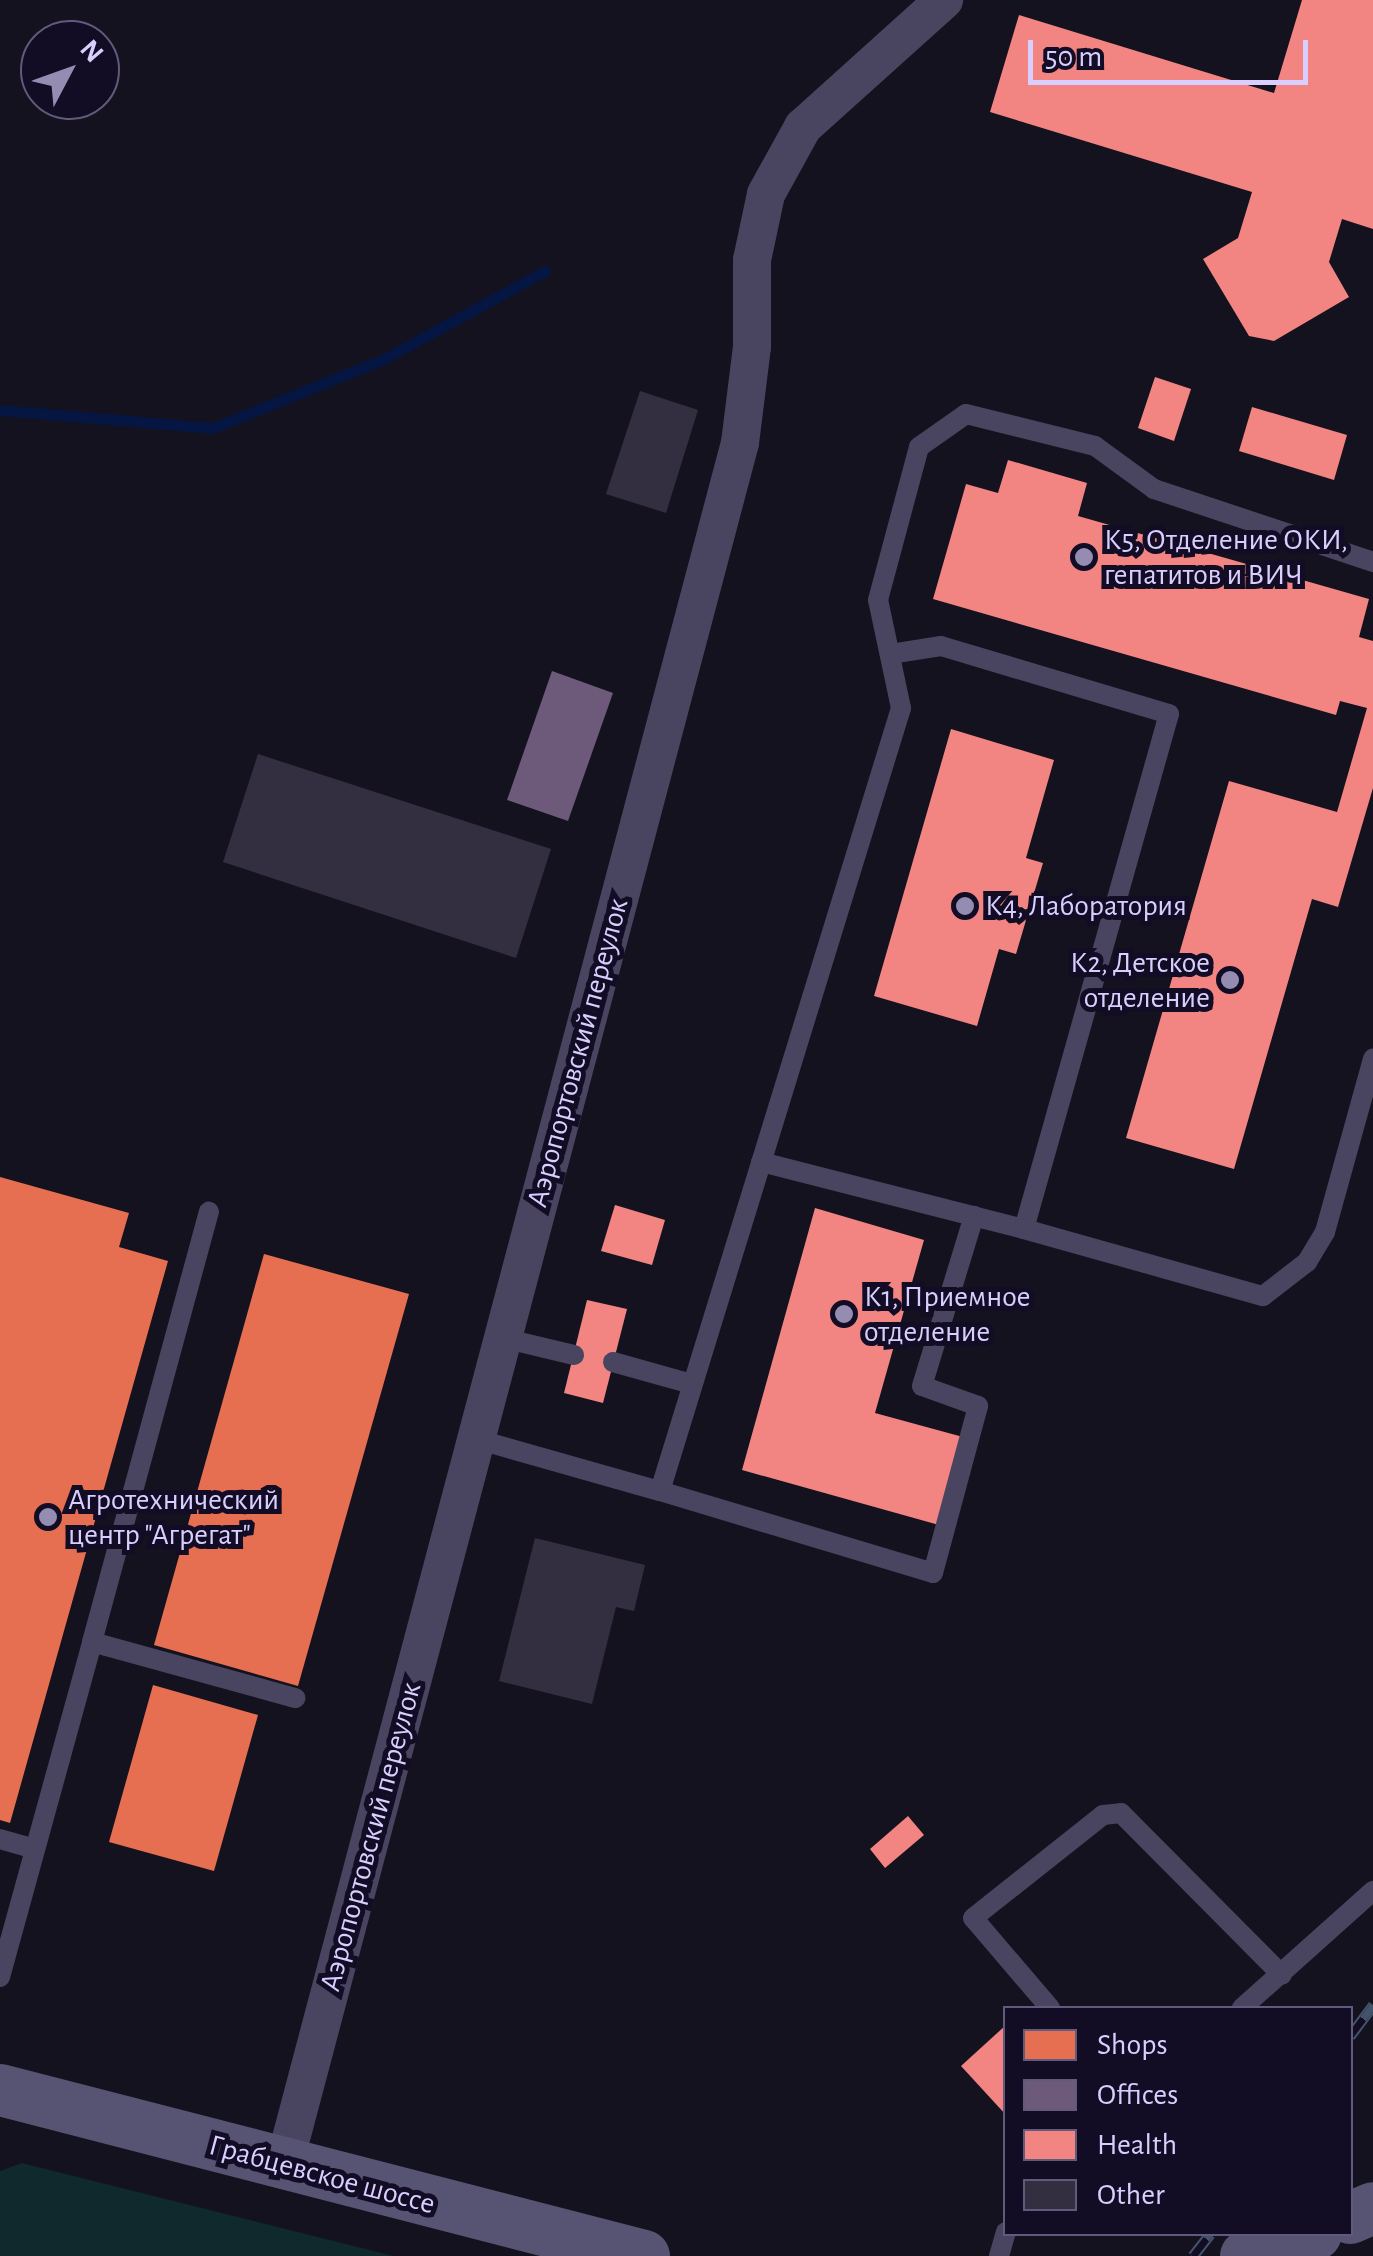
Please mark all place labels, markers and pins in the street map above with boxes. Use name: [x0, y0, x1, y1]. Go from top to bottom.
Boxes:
place label: К5, Отделение ОКИ, гепатитов и ВИЧ: [1104, 522, 1348, 592]
marker: К5, Отделение ОКИ, гепатитов и ВИЧ: [1073, 546, 1095, 568]
place label: К4, Лаборатория: [985, 888, 1187, 924]
marker: К4, Лаборатория: [954, 895, 976, 917]
place label: К2, Детское отделение: [1070, 945, 1210, 1016]
marker: К2, Детское отделение: [1219, 969, 1241, 991]
place label: К1, Приемное отделение: [864, 1279, 1031, 1350]
marker: К1, Приемное отделение: [833, 1303, 855, 1325]
place label: Агротехнический центр "Агрегат": [68, 1482, 279, 1552]
marker: Агротехнический центр "Агрегат": [37, 1506, 59, 1528]

